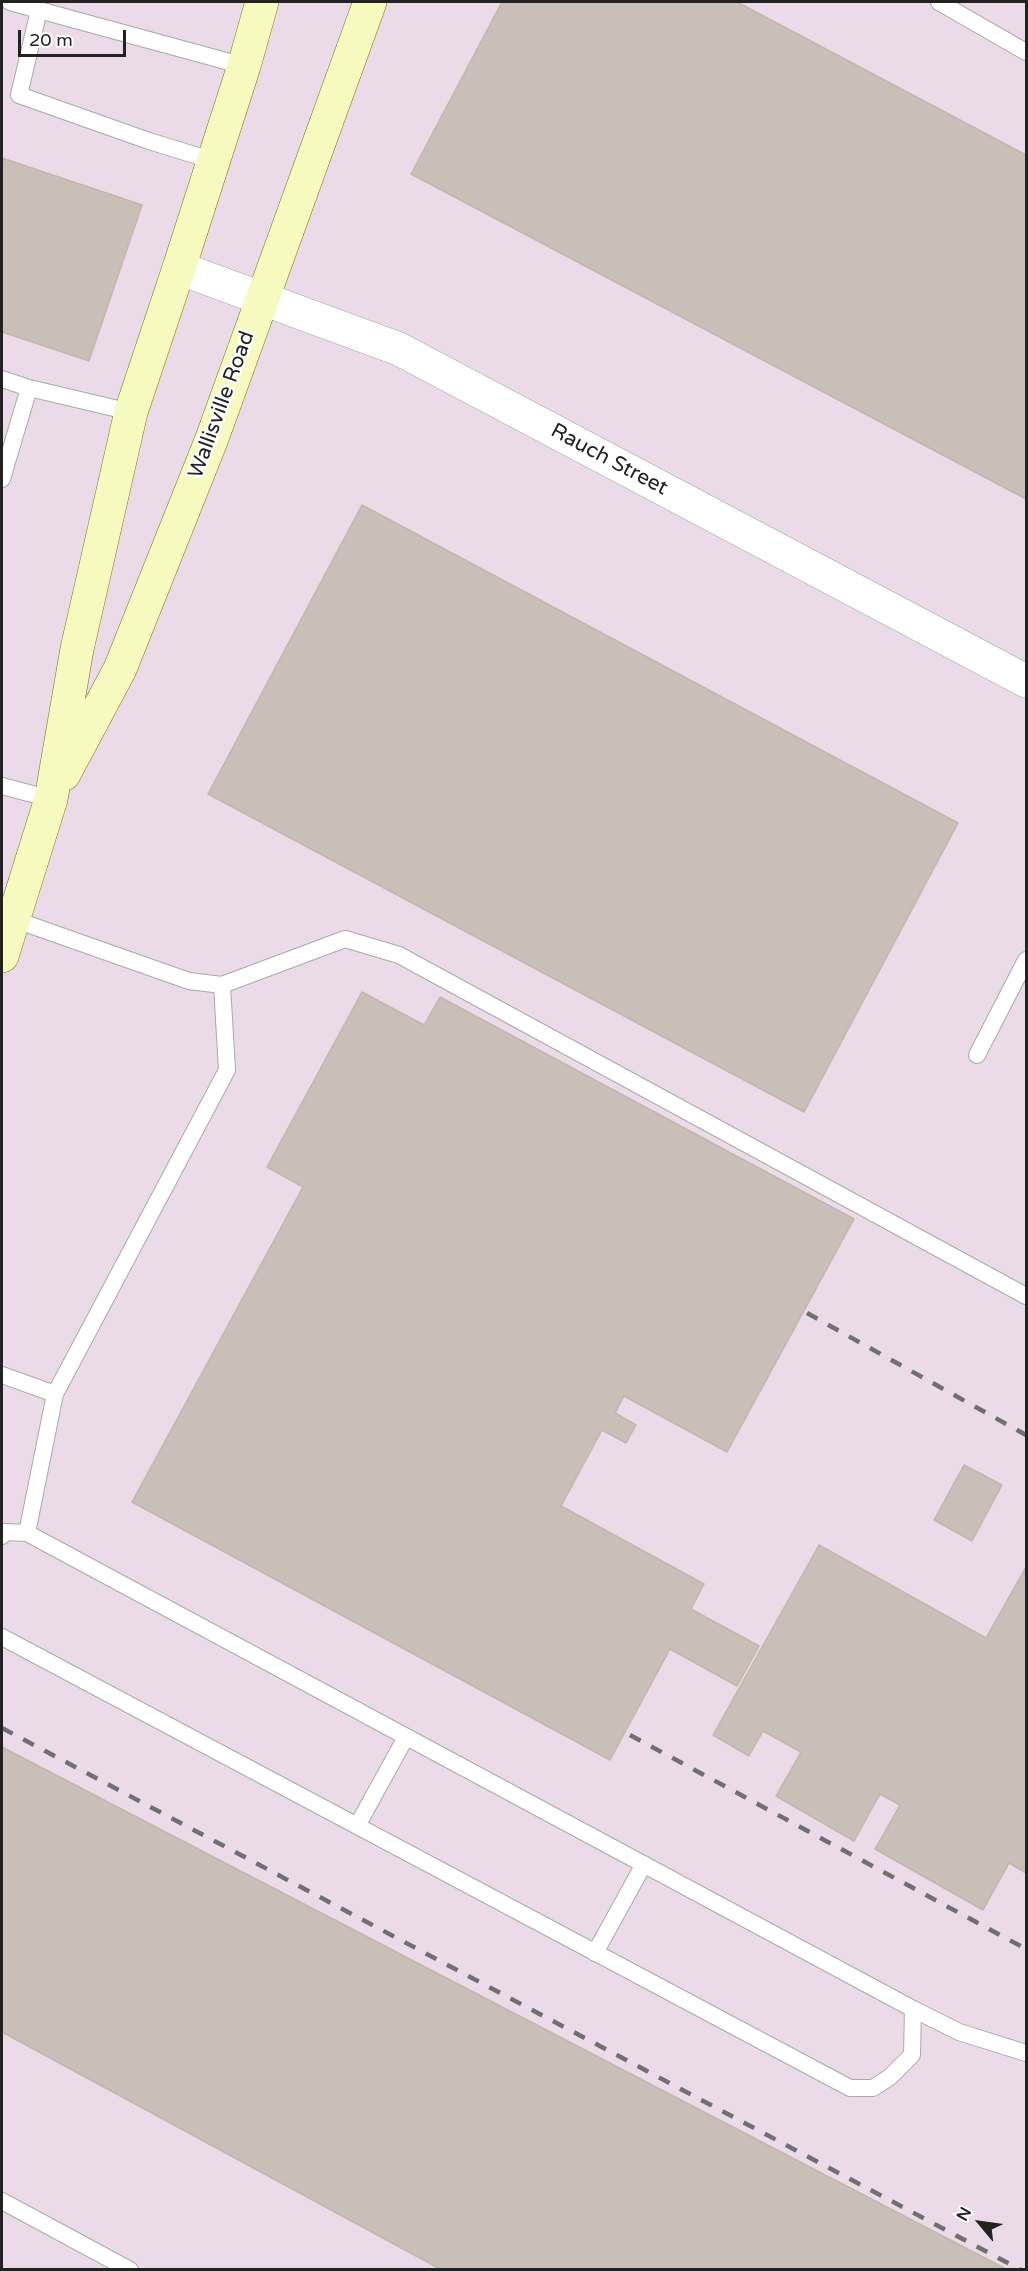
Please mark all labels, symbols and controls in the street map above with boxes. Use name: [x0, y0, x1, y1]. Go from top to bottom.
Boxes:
scale bar: [21, 18, 129, 56]
text: 20 m: [29, 29, 73, 51]
street label: Wallisville Road: [184, 328, 260, 482]
street label: Rauch Street: [546, 419, 672, 501]
north arrow: [950, 2193, 1010, 2253]
text: N: [952, 2204, 976, 2225]

